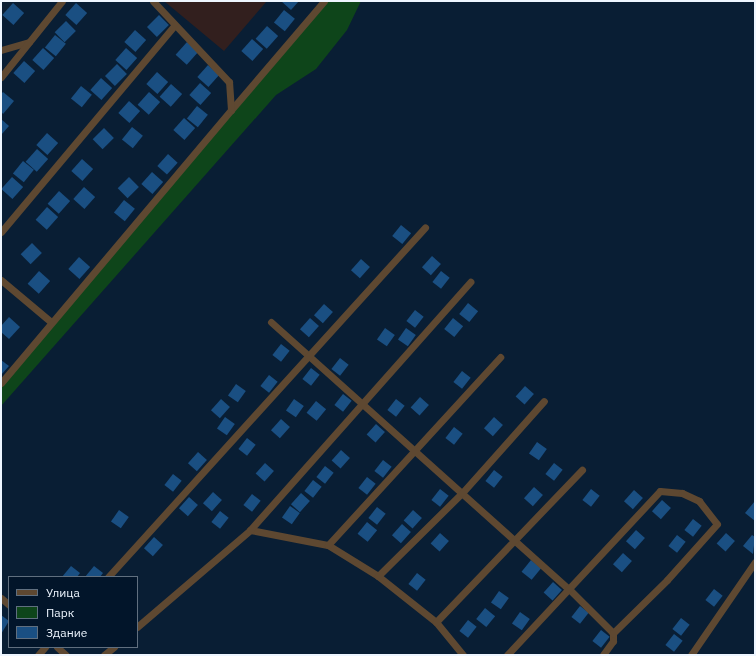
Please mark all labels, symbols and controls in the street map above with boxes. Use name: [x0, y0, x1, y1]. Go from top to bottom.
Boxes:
legend: [8, 576, 138, 648]
text: Улица: [46, 585, 80, 600]
text: Парк: [46, 605, 74, 620]
text: Здание: [46, 625, 87, 640]

